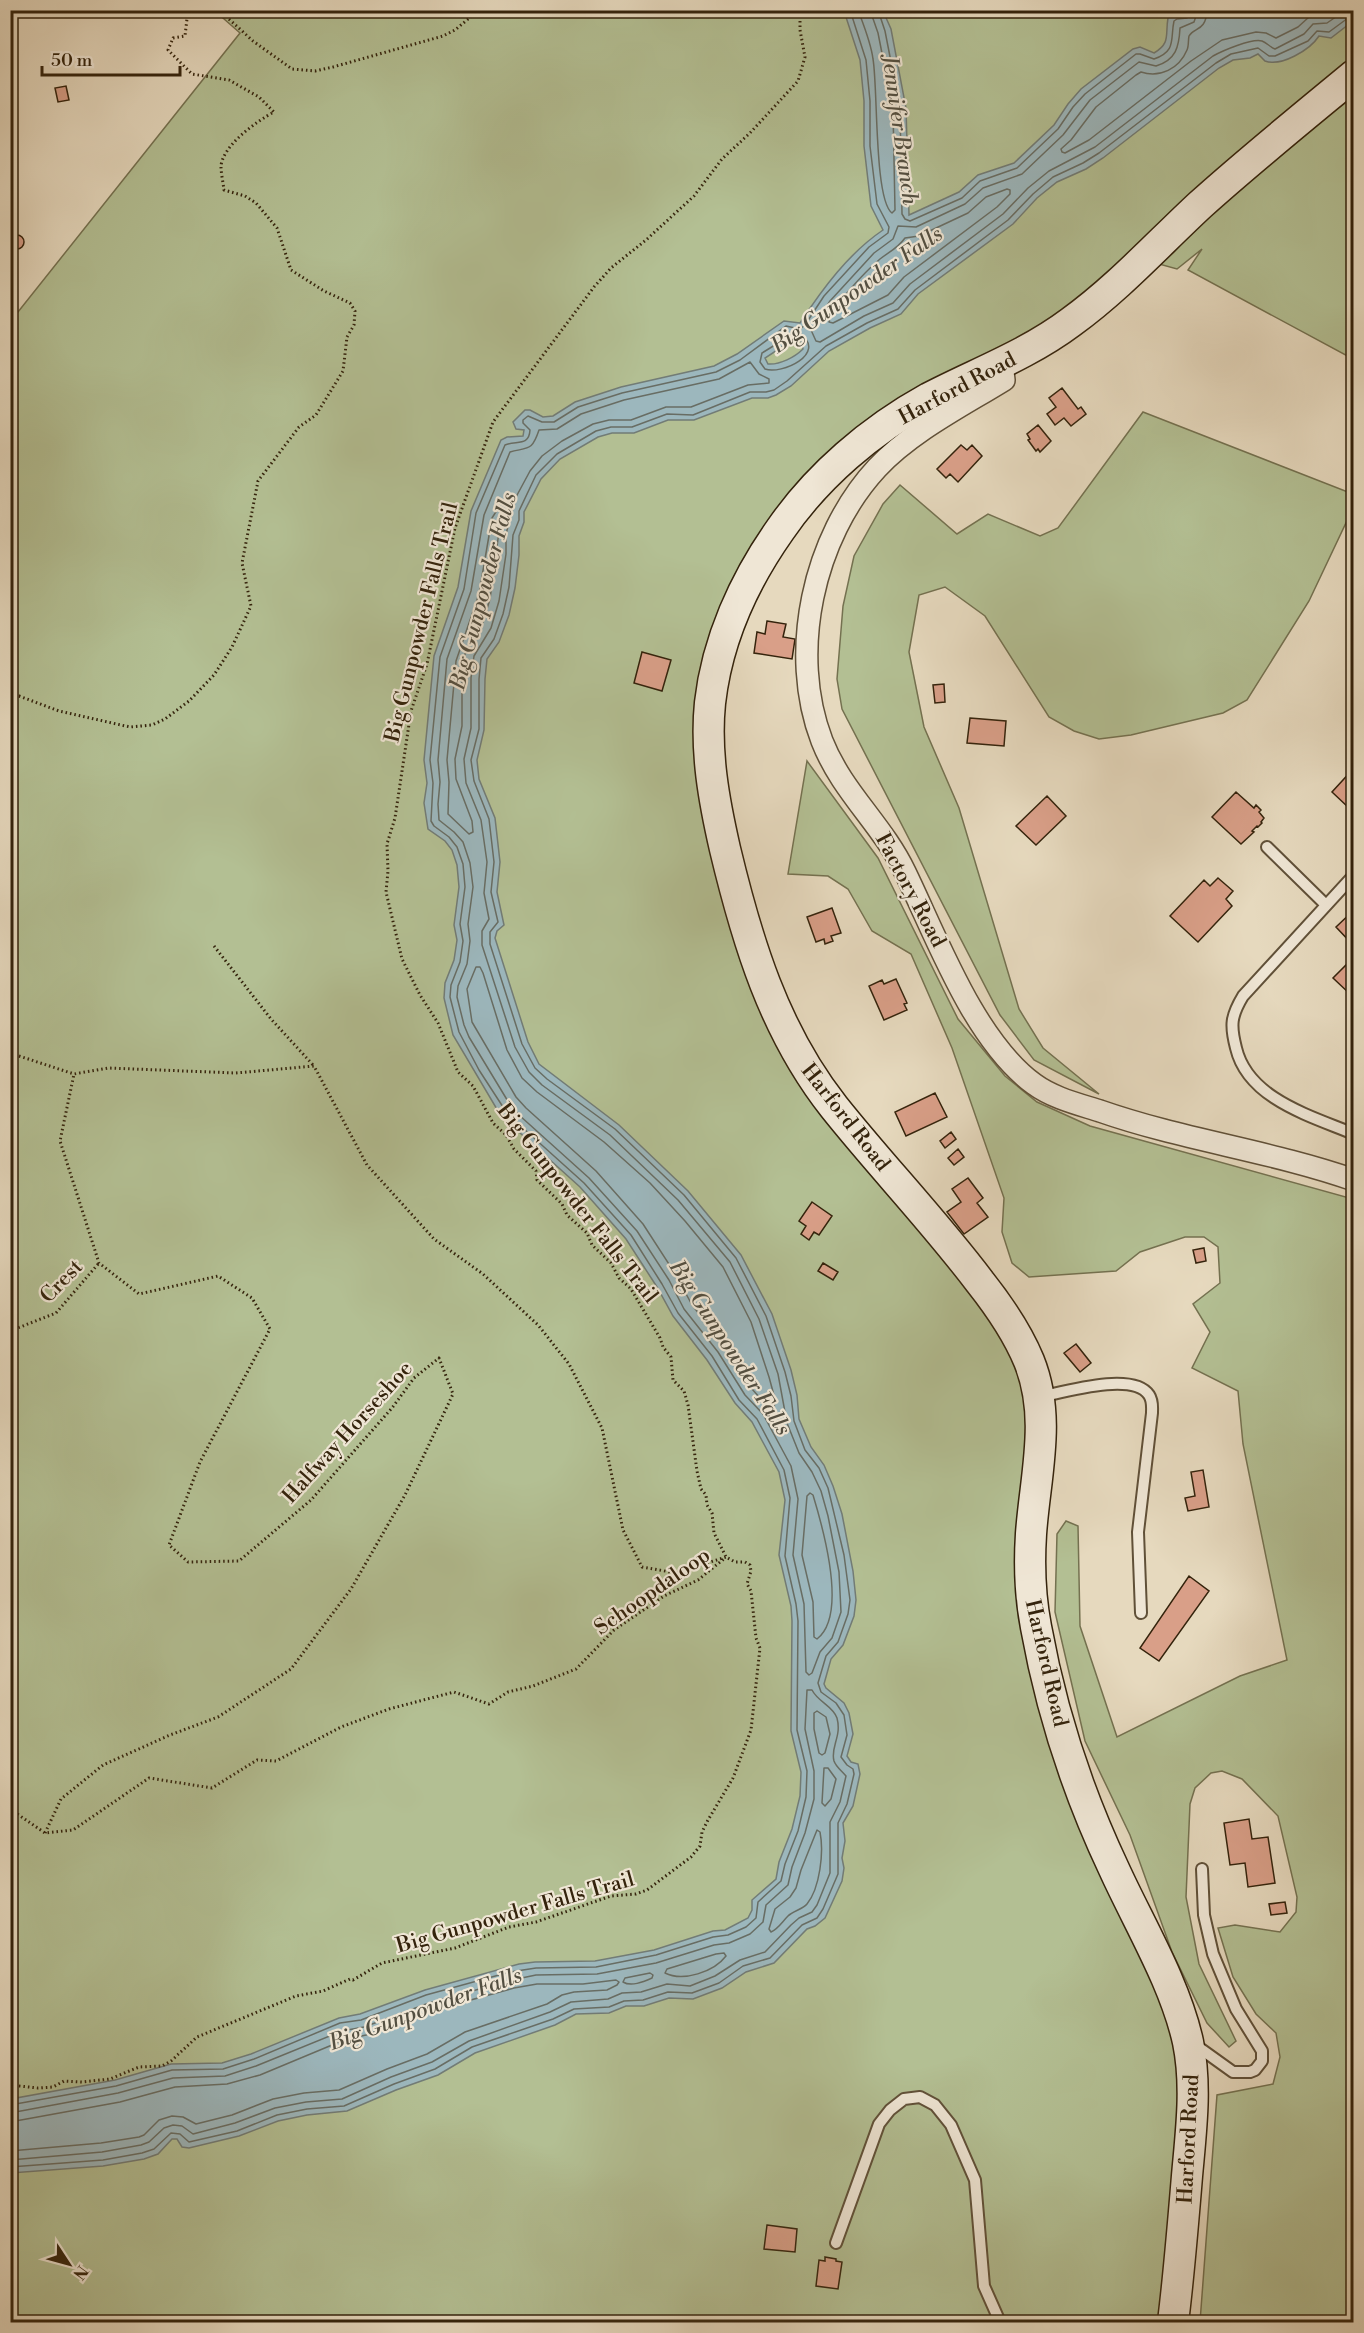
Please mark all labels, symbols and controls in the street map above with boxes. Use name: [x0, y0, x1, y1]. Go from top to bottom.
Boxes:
scale bar: [42, 39, 180, 77]
text: 50 m: [51, 49, 93, 72]
water label: Jennifer Branch: [875, 51, 923, 207]
water label: Big Gunpowder Falls: [765, 221, 948, 360]
street label: Harford Road: [894, 347, 1021, 431]
water label: Big Gunpowder Falls: [444, 490, 523, 694]
street label: Big Gunpowder Falls Trail: [379, 500, 464, 746]
street label: Factory Road: [869, 829, 951, 952]
street label: Harford Road: [795, 1058, 895, 1177]
street label: Big Gunpowder Falls Trail: [490, 1098, 663, 1309]
street label: Crest: [35, 1254, 89, 1309]
water label: Big Gunpowder Falls: [662, 1254, 796, 1441]
street label: Halfway Horseshoe: [277, 1356, 418, 1509]
street label: Schoopdaloop: [590, 1542, 715, 1641]
street label: Harford Road: [1019, 1597, 1073, 1729]
street label: Big Gunpowder Falls Trail: [392, 1866, 637, 1960]
water label: Big Gunpowder Falls: [324, 1962, 526, 2057]
street label: Harford Road: [1173, 2073, 1205, 2205]
north arrow: [39, 2234, 99, 2294]
text: N: [68, 2261, 92, 2284]

